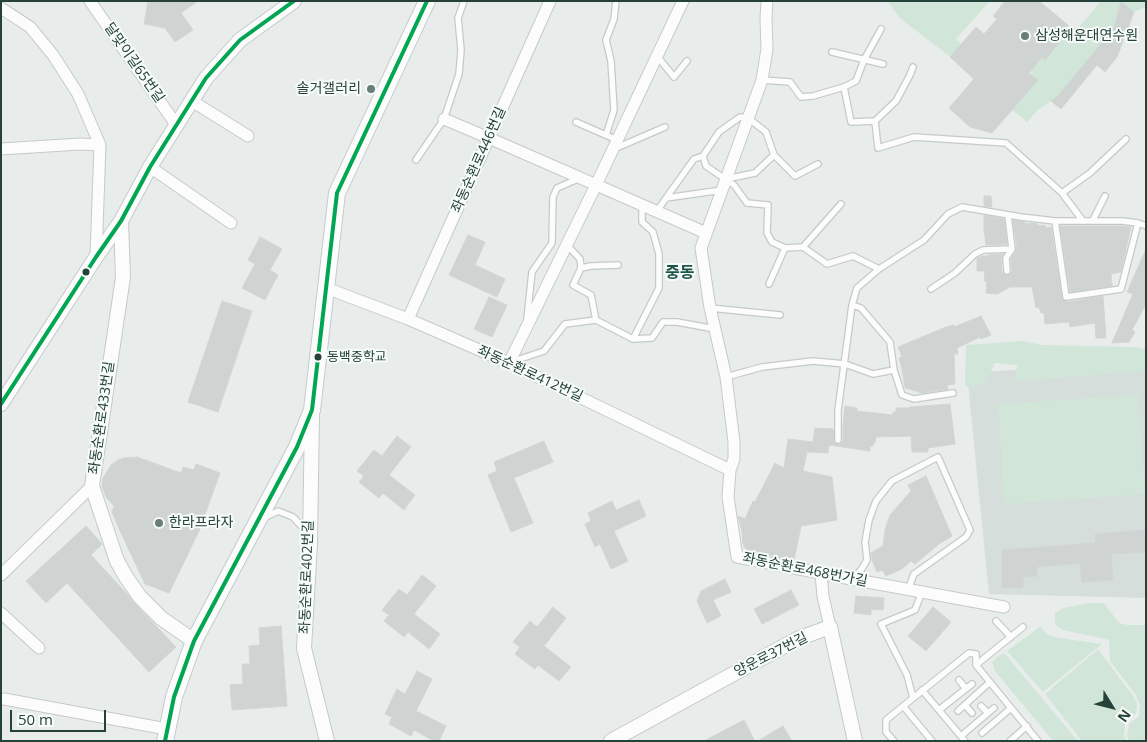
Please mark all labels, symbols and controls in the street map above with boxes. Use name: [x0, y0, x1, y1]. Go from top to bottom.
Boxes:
street label: 달맞이길65번길: [100, 20, 168, 106]
place label: 삼성해운대연수원: [1035, 28, 1138, 44]
marker: 삼성해운대연수원: [1019, 30, 1031, 42]
place label: 솔거갤러리: [297, 81, 361, 97]
marker: 솔거갤러리: [365, 83, 377, 95]
street label: 좌동순환로446번길: [448, 104, 510, 216]
district label: 중동: [665, 263, 695, 283]
unlabelled marker: [81, 267, 91, 277]
street label: 좌동순환로412번길: [475, 342, 585, 406]
place label: 동백중학교: [327, 349, 387, 365]
marker: 동백중학교: [313, 352, 323, 362]
street label: 좌동순환로433번길: [86, 360, 118, 476]
place label: 한라프라자: [169, 515, 233, 531]
marker: 한라프라자: [153, 517, 165, 529]
street label: 좌동순환로402번길: [297, 520, 317, 634]
street label: 좌동순환로468번가길: [741, 550, 869, 590]
street label: 양운로37번길: [731, 629, 811, 681]
north arrow: [1087, 682, 1137, 732]
scale bar: [12, 700, 109, 732]
text: N: [1114, 706, 1136, 726]
text: 50 m: [18, 709, 53, 729]

